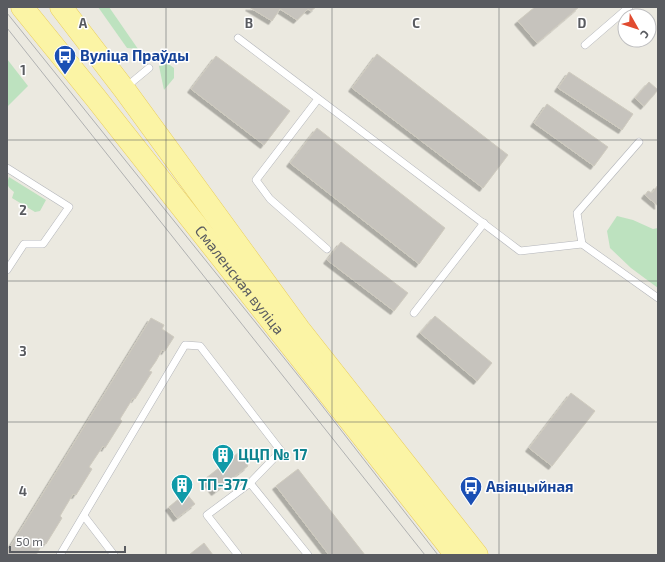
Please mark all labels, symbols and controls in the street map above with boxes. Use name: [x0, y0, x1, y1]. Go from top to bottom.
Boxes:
north arrow: [617, 8, 657, 48]
text: A: [79, 15, 88, 31]
text: B: [245, 15, 253, 31]
text: C: [412, 15, 420, 31]
text: D: [578, 15, 587, 31]
text: С: [638, 28, 652, 42]
bus stop icon: Вуліца Праўды: [52, 43, 78, 76]
place label: Вуліца Праўды: [80, 46, 189, 64]
text: 1: [20, 62, 26, 78]
text: 2: [19, 202, 27, 218]
street label: Смаленская вуліца: [192, 221, 289, 338]
text: 3: [19, 343, 27, 359]
building icon: ЦЦП № 17: [210, 442, 236, 475]
place label: ЦЦП № 17: [238, 445, 307, 463]
building icon: ТП-377: [169, 472, 195, 505]
bus stop icon: Авіяцыйная: [458, 474, 484, 507]
place label: ТП-377: [198, 475, 248, 493]
place label: Авіяцыйная: [486, 477, 574, 495]
text: 4: [19, 483, 27, 499]
scale bar: [10, 528, 125, 554]
text: 50 m: [16, 534, 43, 548]

